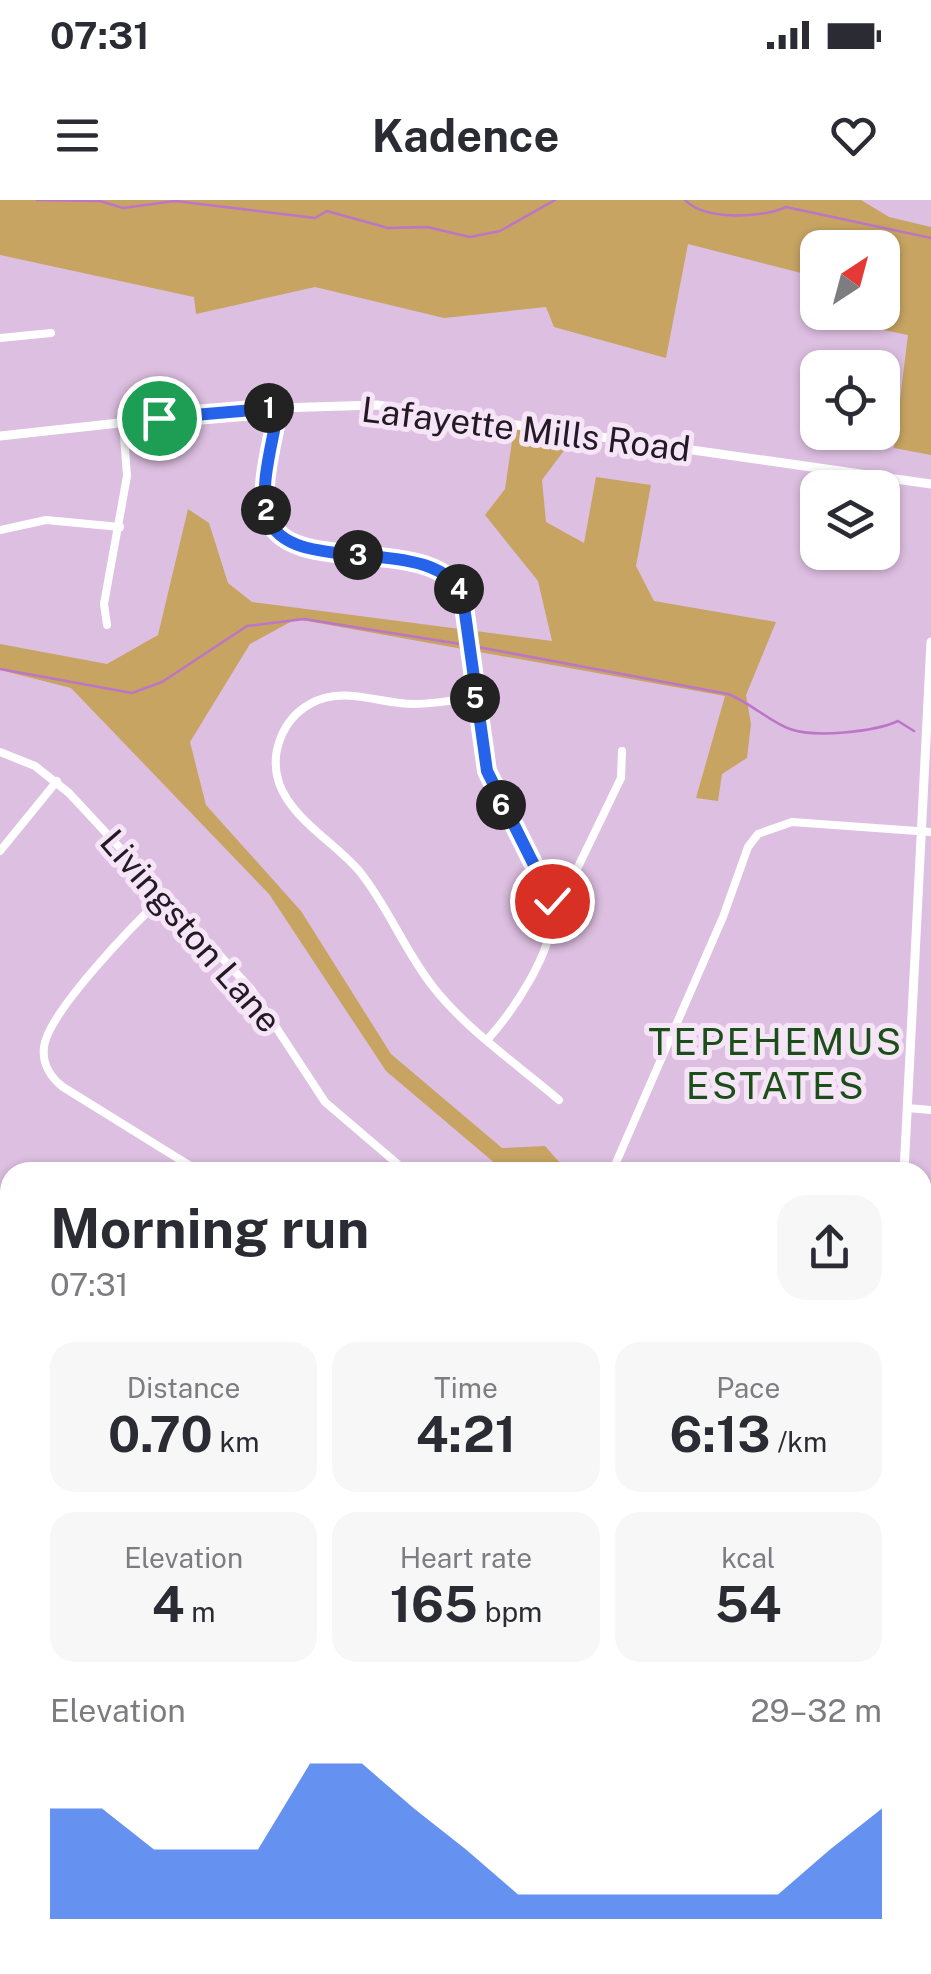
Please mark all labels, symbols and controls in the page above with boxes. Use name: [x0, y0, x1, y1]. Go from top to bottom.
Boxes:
text: 07:31: [50, 13, 149, 58]
icon: menu: [50, 108, 105, 163]
icon: heart: [826, 108, 881, 163]
text: Kadence: [372, 109, 559, 162]
north arrow: [800, 230, 900, 330]
map controls: [800, 230, 900, 570]
button: locate: [800, 350, 900, 450]
pin: [117, 376, 202, 461]
pin: 1: [244, 383, 294, 433]
street label: Lafayette Mills Road: [359, 388, 693, 470]
icon: arrive: [132, 391, 187, 446]
text: 1: [263, 391, 275, 424]
button: layers: [800, 470, 900, 570]
pin: 2: [241, 485, 291, 535]
text: 2: [257, 493, 275, 526]
pin: 3: [333, 530, 383, 580]
text: 3: [349, 538, 367, 571]
pin: 4: [434, 564, 484, 614]
text: 4: [450, 572, 468, 605]
pin: 5: [450, 673, 500, 723]
text: 5: [466, 681, 484, 714]
pin: 6: [476, 780, 526, 830]
text: 6: [492, 788, 510, 821]
street label: Livingston Lane: [92, 821, 290, 1041]
pin: [510, 859, 595, 944]
icon: check: [525, 874, 580, 929]
district label: TEPEHEMUS ESTATES: [648, 1019, 904, 1108]
button: share: [777, 1195, 882, 1300]
text: Morning run: [50, 1196, 369, 1260]
text: 07:31: [50, 1266, 129, 1303]
text: Distance: [127, 1371, 240, 1404]
text: Time: [434, 1371, 498, 1404]
text: Pace: [716, 1371, 780, 1404]
text: 0.70: [108, 1404, 213, 1463]
text: 4:21: [416, 1404, 516, 1463]
text: 6:13: [669, 1404, 771, 1463]
text: km: [213, 1425, 259, 1458]
text: /km: [771, 1425, 827, 1458]
text: Elevation: [124, 1541, 243, 1574]
text: Heart rate: [400, 1541, 532, 1574]
text: kcal: [721, 1541, 775, 1574]
text: 4: [152, 1574, 185, 1633]
text: 165: [390, 1574, 478, 1633]
text: 54: [715, 1574, 782, 1633]
text: m: [185, 1595, 216, 1628]
text: bpm: [478, 1595, 542, 1628]
text: Elevation: [50, 1692, 186, 1729]
text: 29–32 m: [750, 1692, 882, 1729]

